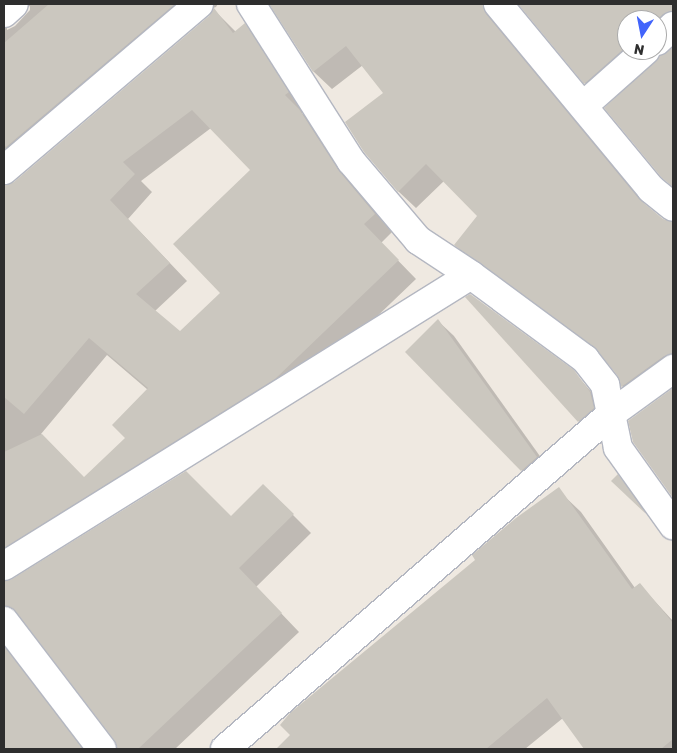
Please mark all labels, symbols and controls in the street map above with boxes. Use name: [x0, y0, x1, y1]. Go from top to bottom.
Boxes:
north arrow: [617, 10, 667, 60]
text: N: [633, 40, 646, 59]

